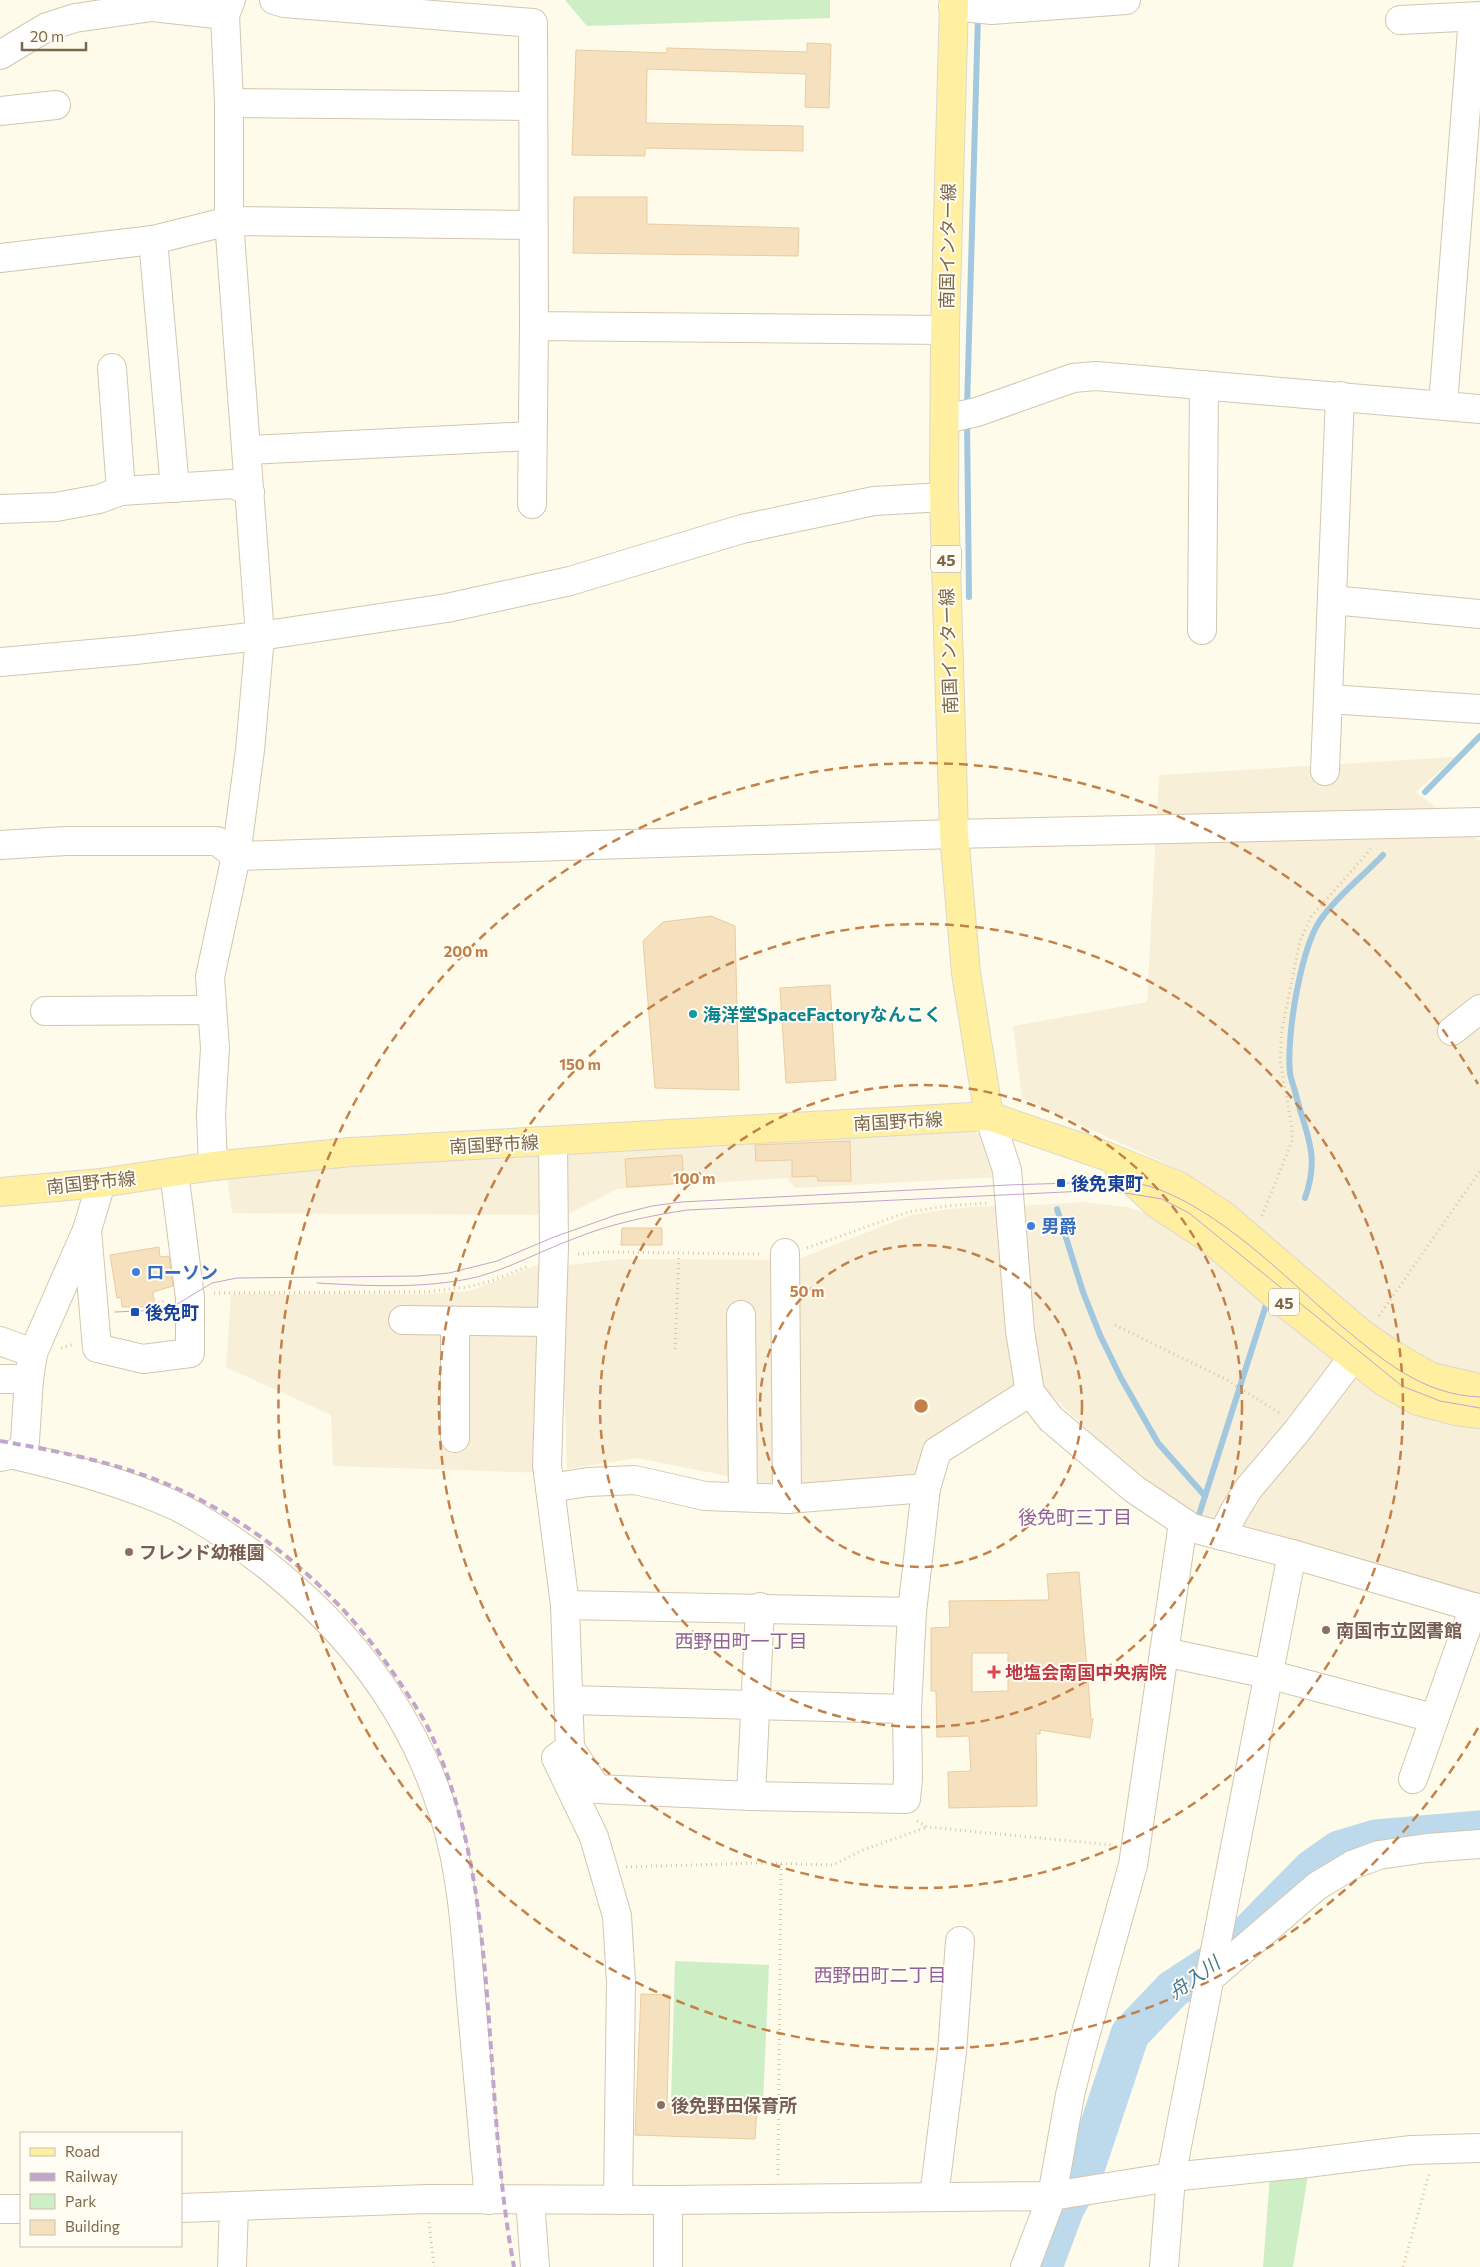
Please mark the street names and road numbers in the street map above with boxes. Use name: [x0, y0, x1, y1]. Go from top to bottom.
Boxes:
street label: 南国インター線: [935, 183, 959, 309]
road number: 45: [931, 546, 961, 572]
street label: 南国インター線: [935, 588, 961, 714]
street label: 南国野市線: [852, 1108, 944, 1134]
street label: 南国野市線: [448, 1131, 540, 1157]
street label: 南国野市線: [45, 1166, 137, 1198]
road number: 45: [1269, 1288, 1299, 1315]

